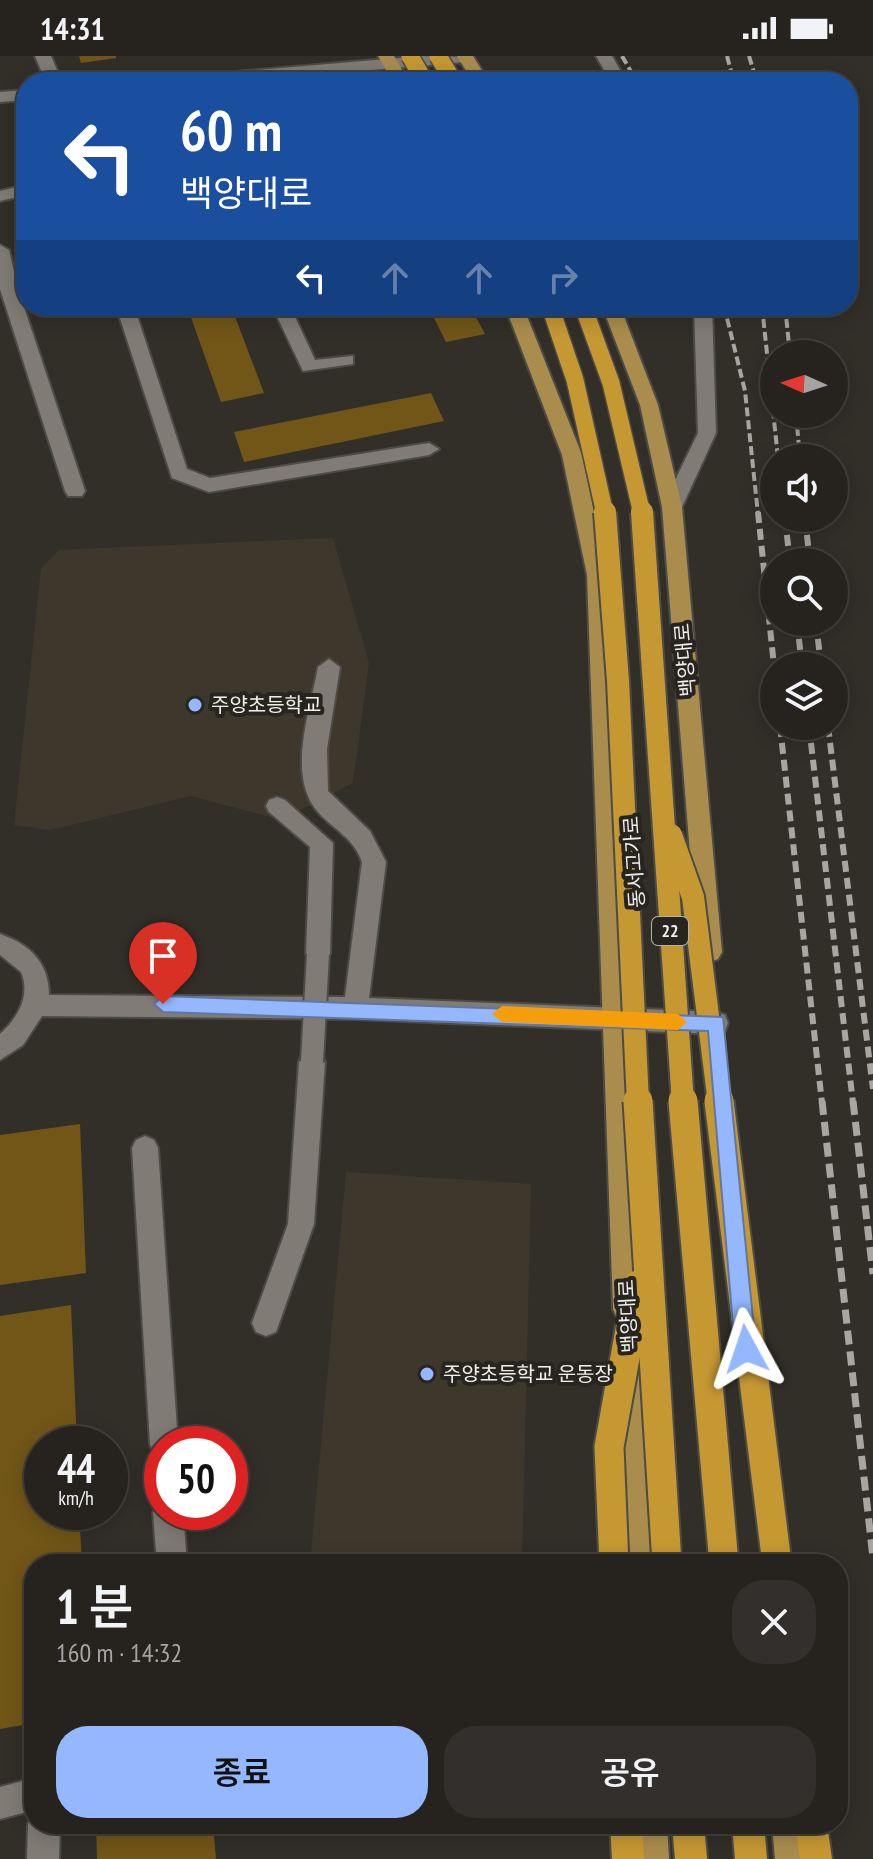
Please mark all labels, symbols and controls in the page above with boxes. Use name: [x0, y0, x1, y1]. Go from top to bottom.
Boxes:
text: 14:31: [40, 9, 105, 48]
text: 60 m: [180, 94, 282, 166]
icon: left: [48, 104, 152, 208]
text: 백양대로: [180, 169, 312, 216]
icon: left: [289, 256, 333, 300]
icon: ahead: [373, 256, 417, 300]
icon: ahead: [457, 256, 501, 300]
icon: right: [541, 256, 585, 300]
north arrow: [760, 340, 848, 428]
map controls: [760, 340, 848, 740]
button: sound: [760, 444, 848, 532]
button: search: [760, 548, 848, 636]
street label: 백양대로: [669, 622, 701, 698]
button: layers: [760, 652, 848, 740]
place label: 주양초등학교: [211, 692, 321, 718]
marker: 주양초등학교: [186, 696, 204, 714]
street label: 동서고가로: [618, 815, 650, 909]
road number: 22: [652, 917, 688, 945]
pin: [129, 922, 197, 1004]
icon: arrive: [141, 934, 185, 978]
street label: 백양대로: [613, 1279, 643, 1353]
position arrow: [704, 1307, 788, 1391]
place label: 주양초등학교 운동장: [443, 1361, 613, 1387]
marker: 주양초등학교 운동장: [418, 1365, 436, 1383]
speed limit sign: 50: [144, 1426, 248, 1530]
text: 44: [57, 1442, 95, 1494]
text: km/h: [58, 1485, 94, 1511]
text: 1 분: [56, 1575, 133, 1637]
button: close: [732, 1580, 816, 1664]
text: 160 m · 14:32: [56, 1636, 182, 1669]
button: 종료: [56, 1726, 428, 1818]
button: 공유: [444, 1726, 816, 1818]

